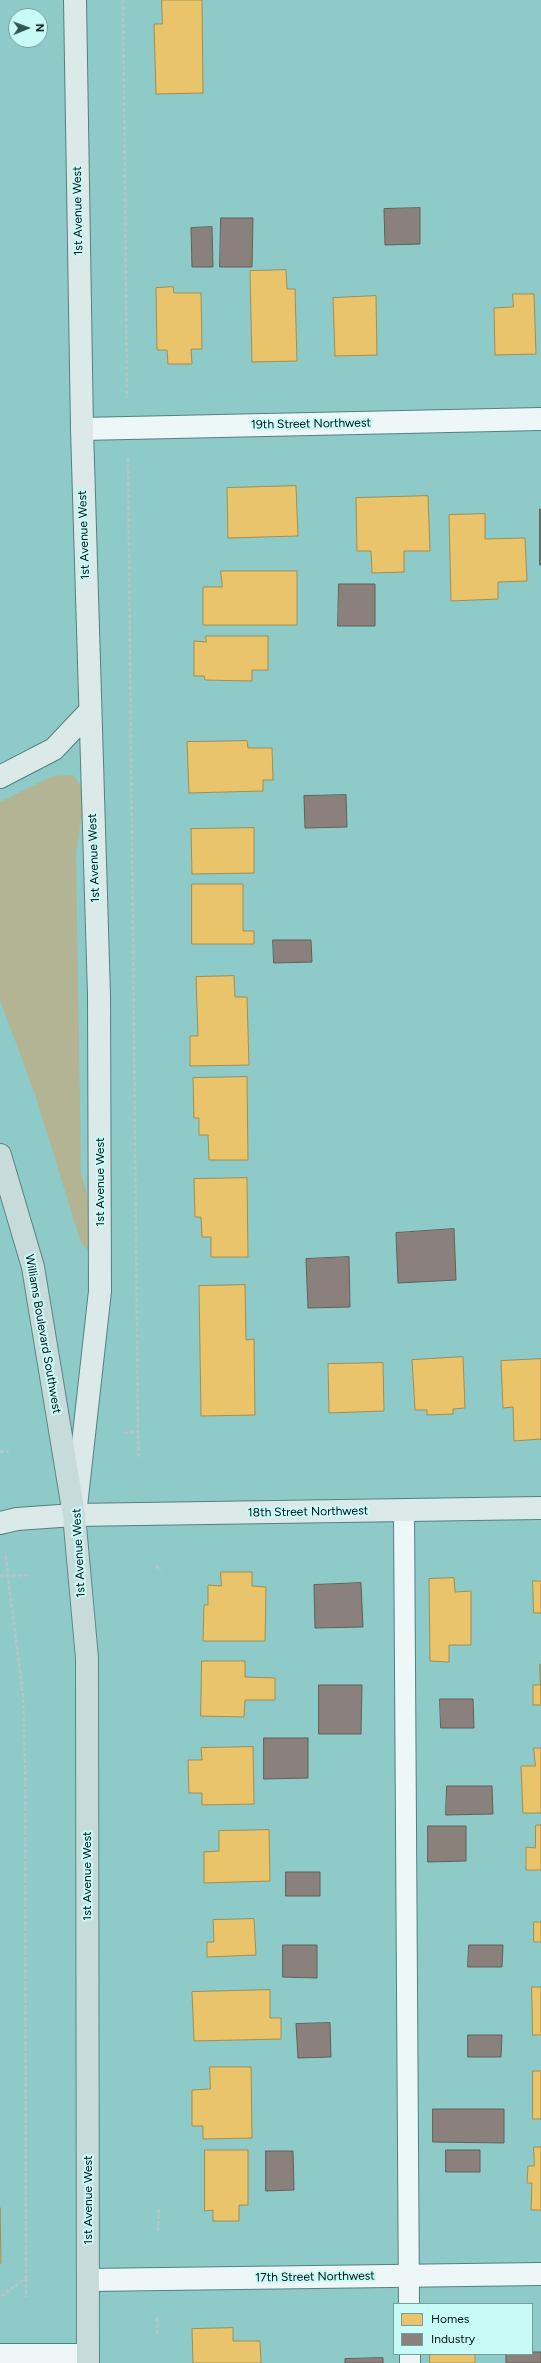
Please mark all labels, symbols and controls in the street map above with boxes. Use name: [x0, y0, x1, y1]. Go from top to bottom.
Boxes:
north arrow: [8, 8, 48, 48]
text: N: [33, 23, 46, 32]
street label: 1st Avenue West: [70, 166, 86, 256]
street label: 19th Street Northwest: [251, 416, 371, 432]
street label: 1st Avenue West: [75, 490, 93, 580]
street label: 1st Avenue West: [85, 813, 103, 903]
street label: 1st Avenue West: [93, 1137, 107, 1227]
street label: Williams Boulevard Southwest: [22, 1253, 64, 1415]
street label: 18th Street Northwest: [248, 1504, 368, 1520]
street label: 1st Avenue West: [69, 1508, 89, 1598]
street label: 1st Avenue West: [80, 1831, 94, 1921]
street label: 1st Avenue West: [81, 2155, 95, 2245]
street label: 17th Street Northwest: [255, 2269, 375, 2285]
legend: [393, 2303, 533, 2355]
text: Homes: [431, 2312, 469, 2326]
text: Industry: [431, 2332, 475, 2346]

